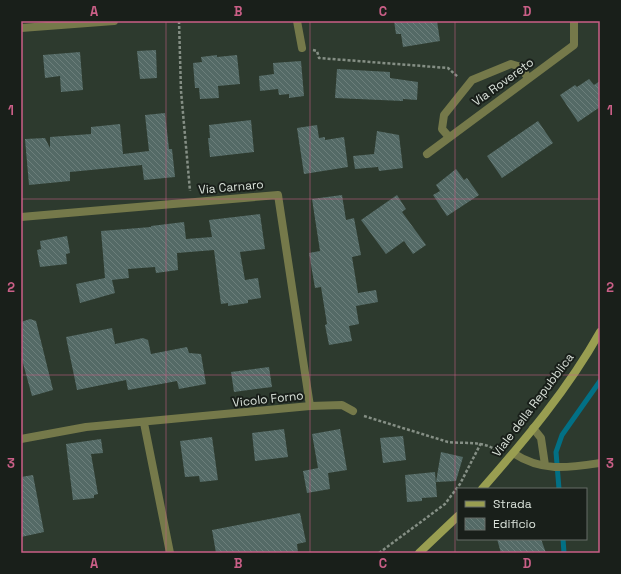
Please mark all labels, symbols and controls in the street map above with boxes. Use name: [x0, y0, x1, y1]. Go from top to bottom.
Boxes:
text: A: [90, 3, 99, 20]
text: B: [234, 3, 243, 20]
text: C: [379, 3, 387, 20]
text: D: [523, 3, 532, 20]
street label: Via Rovereto: [469, 54, 537, 110]
text: 1: [8, 102, 14, 119]
text: 1: [607, 102, 613, 119]
street label: Via Carnaro: [198, 176, 264, 198]
text: 2: [7, 279, 15, 296]
text: 2: [606, 279, 614, 296]
street label: Viale della Repubblica: [489, 350, 577, 460]
street label: Vicolo Forno: [232, 387, 304, 411]
text: 3: [7, 455, 15, 472]
text: 3: [606, 455, 614, 472]
legend: [457, 488, 587, 540]
text: Strada: [493, 496, 532, 512]
text: Edificio: [493, 516, 536, 532]
text: A: [90, 555, 99, 572]
text: B: [234, 555, 243, 572]
text: C: [379, 555, 387, 572]
text: D: [523, 555, 532, 572]

